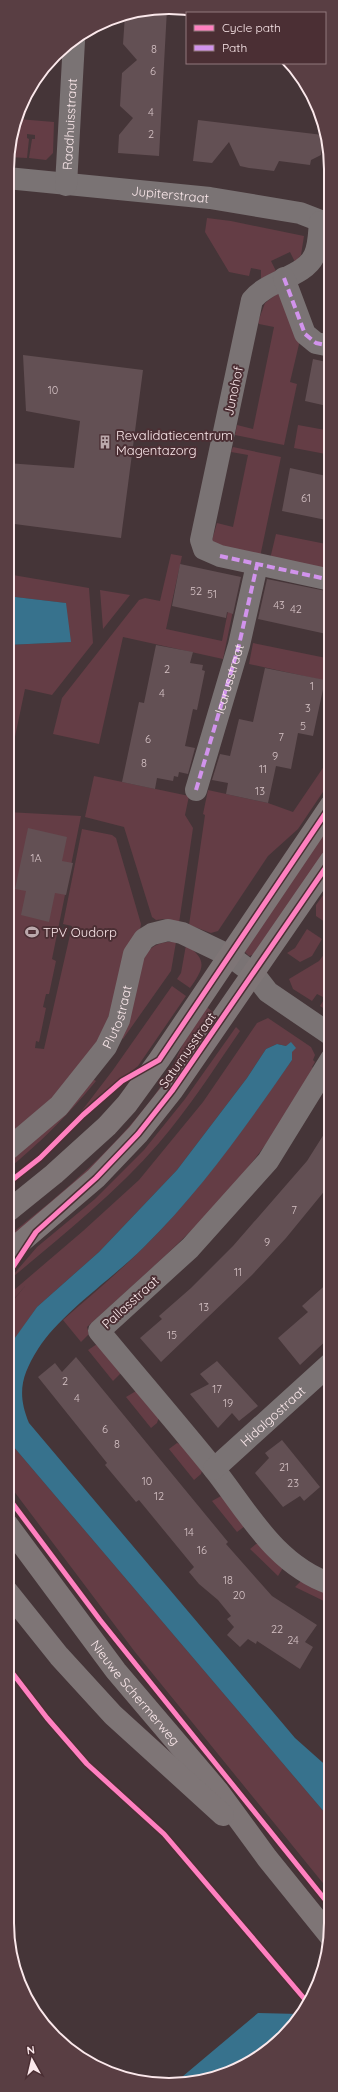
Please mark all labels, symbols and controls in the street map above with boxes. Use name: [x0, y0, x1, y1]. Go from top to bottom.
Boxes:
legend: [186, 12, 326, 64]
text: Cycle path: [222, 20, 281, 35]
text: Path: [222, 40, 247, 55]
house number: 8: [151, 42, 157, 56]
house number: 6: [150, 64, 156, 78]
street label: Raadhuisstraat: [59, 78, 80, 170]
house number: 4: [148, 105, 154, 119]
house number: 2: [148, 127, 154, 141]
street label: Jupiterstraat: [131, 182, 210, 206]
street label: Junohof: [220, 365, 246, 417]
house number: 10: [48, 383, 58, 397]
place label: Revalidatiecentrum Magentazorg: [116, 427, 233, 458]
building icon: Revalidatiecentrum Magentazorg: [97, 434, 113, 450]
house number: 61: [301, 491, 311, 505]
house number: 52: [190, 584, 202, 598]
house number: 51: [207, 587, 217, 601]
house number: 43: [273, 598, 285, 612]
house number: 42: [290, 602, 302, 616]
street label: Icarusstraat: [211, 642, 247, 716]
house number: 2: [164, 662, 170, 676]
house number: 1: [310, 679, 314, 693]
house number: 4: [159, 686, 165, 700]
house number: 3: [305, 701, 311, 715]
house number: 5: [300, 719, 306, 733]
house number: 7: [278, 730, 284, 744]
house number: 6: [145, 732, 151, 746]
house number: 9: [272, 749, 278, 763]
house number: 8: [141, 756, 147, 770]
house number: 11: [259, 762, 267, 776]
house number: 13: [255, 784, 265, 798]
house number: 1A: [30, 851, 42, 865]
sports icon: TPV Oudorp: [24, 924, 40, 940]
place label: TPV Oudorp: [43, 924, 117, 940]
street label: Plutostraat: [99, 984, 135, 1051]
street label: Saturnusstraat: [155, 1009, 219, 1091]
house number: 7: [291, 1203, 297, 1217]
house number: 9: [264, 1235, 270, 1249]
house number: 11: [234, 1265, 242, 1279]
street label: Pallasstraat: [98, 1272, 162, 1332]
house number: 13: [199, 1300, 209, 1314]
house number: 15: [167, 1328, 177, 1342]
house number: 2: [62, 1374, 68, 1388]
house number: 17: [212, 1382, 222, 1396]
street label: Hidalgostraat: [237, 1382, 308, 1450]
house number: 4: [74, 1391, 80, 1405]
house number: 19: [223, 1396, 233, 1410]
house number: 6: [102, 1422, 108, 1436]
house number: 8: [114, 1437, 120, 1451]
house number: 21: [279, 1460, 289, 1474]
house number: 10: [142, 1474, 152, 1488]
house number: 23: [287, 1476, 299, 1490]
house number: 12: [154, 1489, 164, 1503]
house number: 14: [184, 1525, 194, 1539]
house number: 16: [197, 1543, 207, 1557]
house number: 18: [223, 1573, 233, 1587]
house number: 20: [233, 1588, 245, 1602]
house number: 22: [271, 1622, 283, 1636]
house number: 24: [287, 1633, 299, 1647]
street label: Nieuwe Schermerweg: [88, 1637, 183, 1748]
north arrow: [12, 2040, 52, 2080]
text: N: [26, 2043, 36, 2058]

